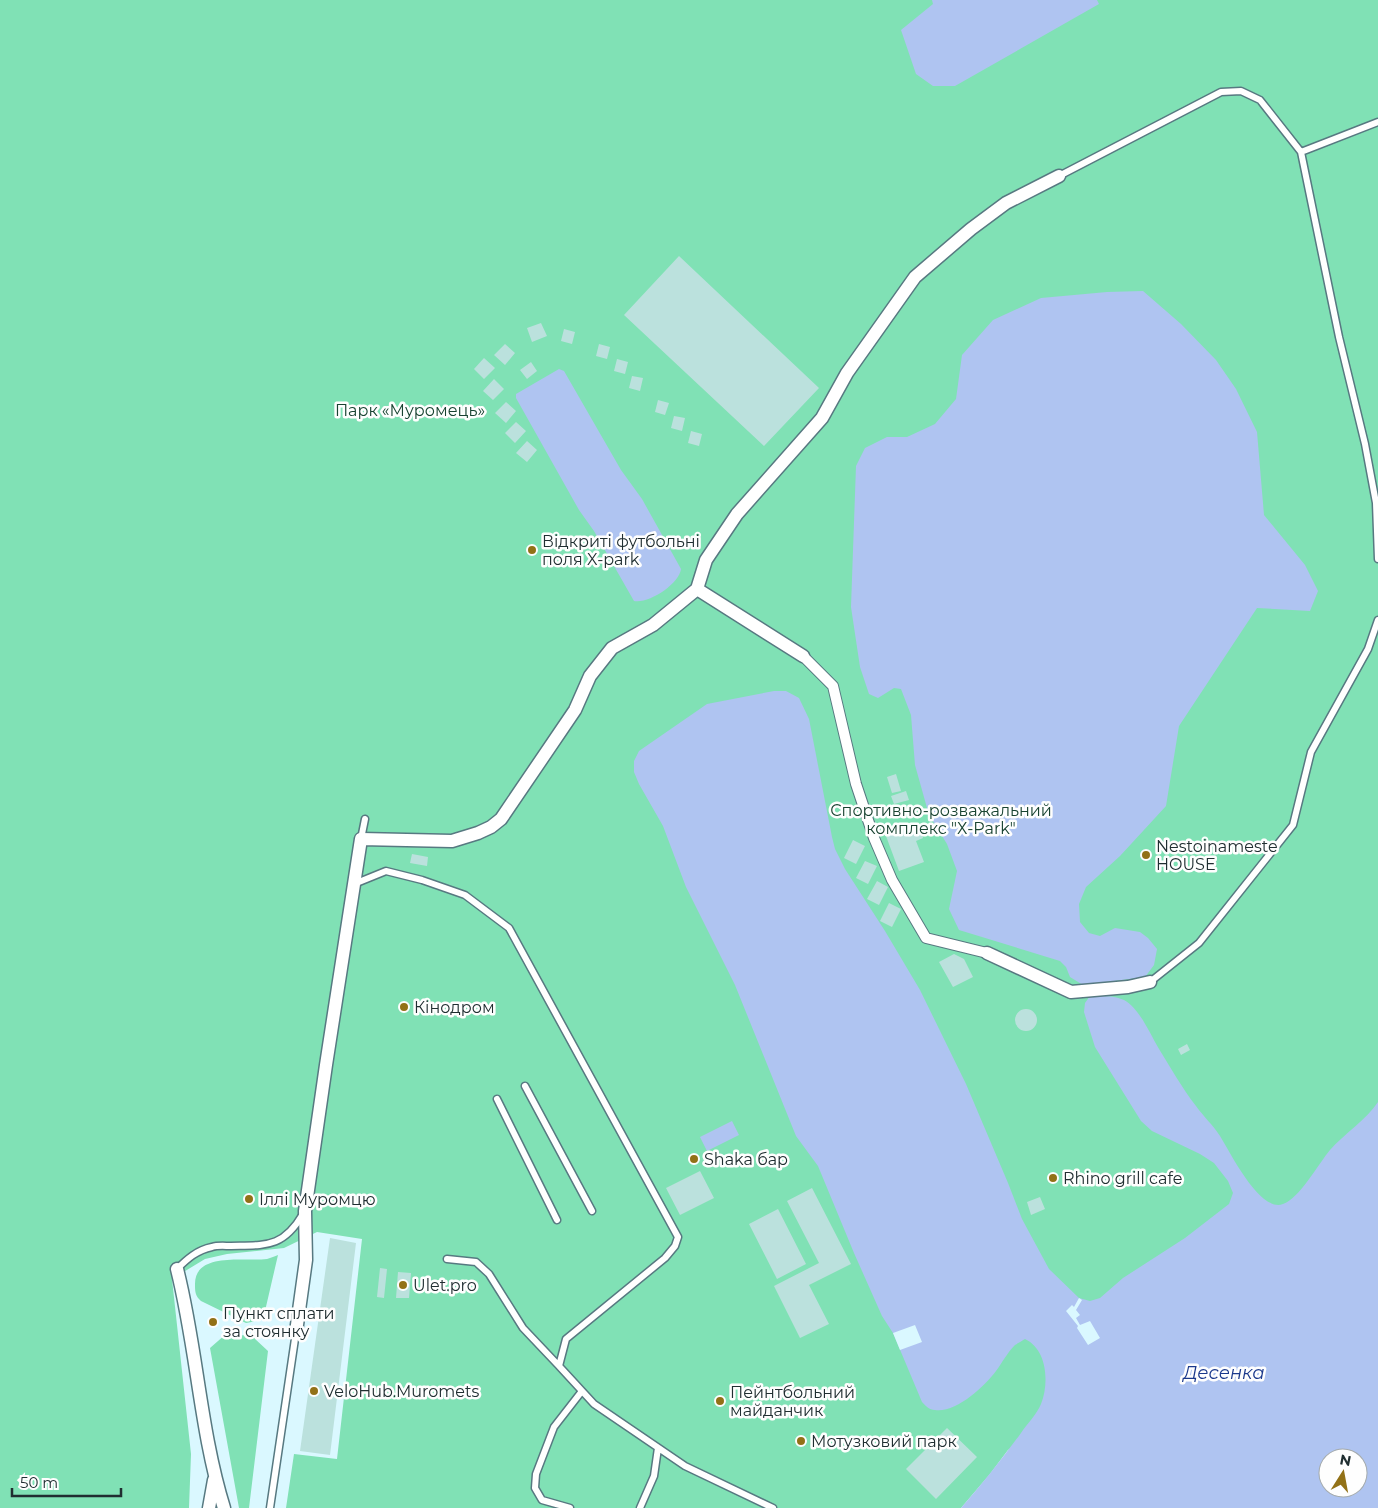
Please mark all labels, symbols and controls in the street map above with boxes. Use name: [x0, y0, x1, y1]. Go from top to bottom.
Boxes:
park label: Парк «Муромець»: [335, 401, 485, 420]
place label: Відкриті футбольні поля X-park: [542, 532, 700, 569]
marker: Відкриті футбольні поля X-park: [526, 544, 538, 556]
park label: Спортивно-розважальний комплекс "Х-Park": [830, 801, 1052, 838]
place label: Nestoinameste HOUSE: [1156, 837, 1278, 874]
marker: Nestoinameste HOUSE: [1140, 849, 1152, 861]
place label: Кінодром: [414, 998, 495, 1017]
marker: Кінодром: [398, 1001, 410, 1013]
place label: Shaka бар: [704, 1150, 788, 1169]
marker: Shaka бар: [688, 1153, 700, 1165]
place label: Rhino grill cafe: [1063, 1169, 1182, 1188]
marker: Rhino grill cafe: [1047, 1172, 1059, 1184]
place label: Іллі Муромцю: [259, 1190, 376, 1209]
marker: Іллі Муромцю: [243, 1193, 255, 1205]
place label: Ulet.pro: [413, 1276, 477, 1295]
marker: Ulet.pro: [397, 1279, 409, 1291]
place label: Пункт сплати за стоянку: [223, 1304, 335, 1341]
marker: Пункт сплати за стоянку: [207, 1316, 219, 1328]
water label: Десенка: [1181, 1362, 1265, 1384]
place label: VeloHub.Muromets: [324, 1382, 479, 1401]
place label: Пейнтбольний майданчик: [730, 1383, 855, 1420]
marker: VeloHub.Muromets: [308, 1385, 320, 1397]
marker: Пейнтбольний майданчик: [714, 1395, 726, 1407]
place label: Мотузковий парк: [811, 1432, 958, 1451]
marker: Мотузковий парк: [795, 1435, 807, 1447]
north arrow: [1318, 1448, 1368, 1498]
text: N: [1338, 1450, 1353, 1470]
scale bar: [12, 1466, 121, 1498]
text: 50 m: [20, 1473, 58, 1492]

